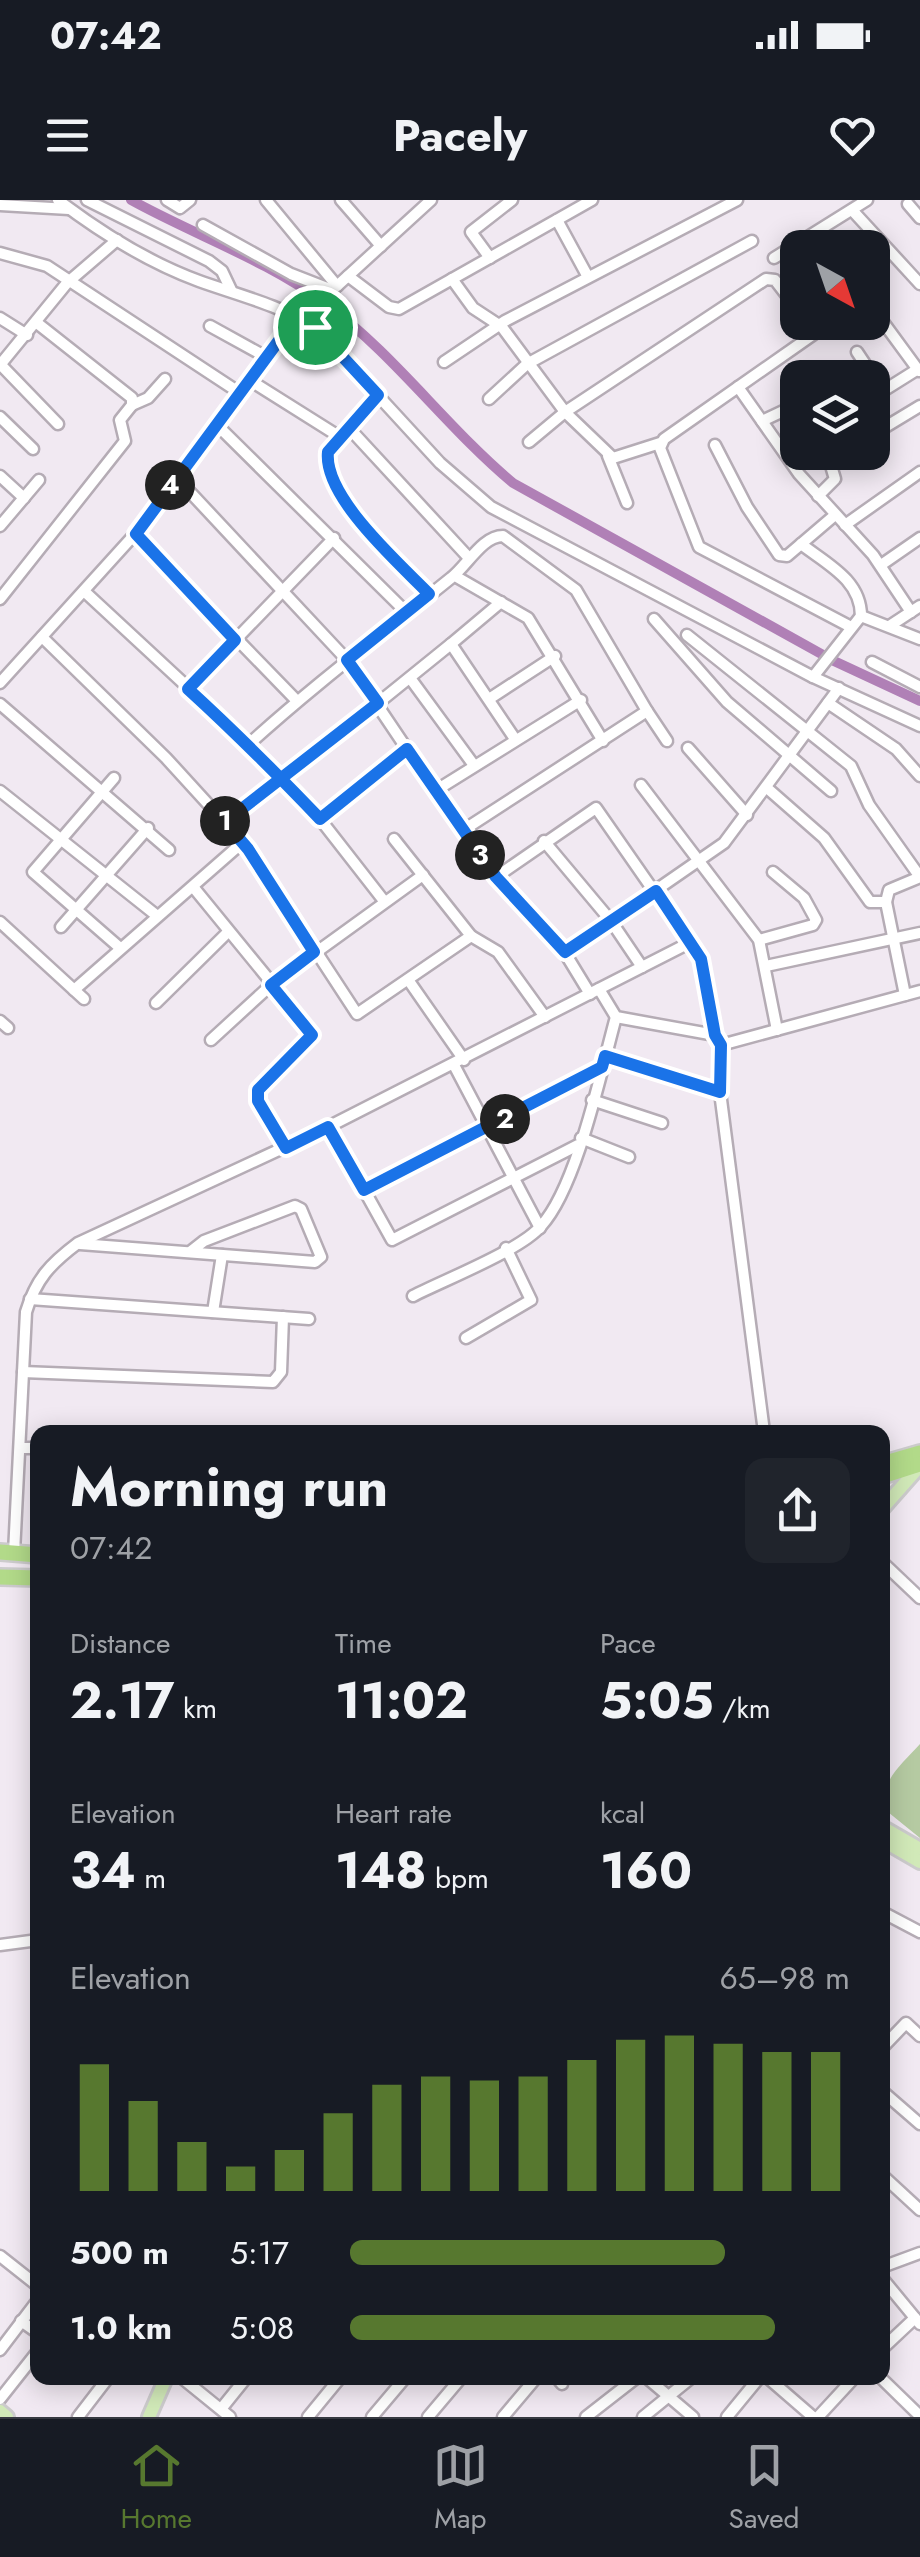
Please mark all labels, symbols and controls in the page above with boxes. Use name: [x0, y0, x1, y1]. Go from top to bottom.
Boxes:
text: 07:42: [50, 8, 162, 63]
text: Pacely: [393, 103, 527, 168]
icon: menu: [40, 108, 95, 163]
icon: heart: [825, 108, 880, 163]
north arrow: [780, 230, 890, 340]
map controls: [780, 230, 890, 470]
pin: [273, 285, 358, 370]
icon: arrive: [288, 300, 343, 355]
button: layers: [780, 360, 890, 470]
pin: 4: [145, 460, 195, 510]
text: 4: [160, 464, 180, 505]
pin: 1: [200, 796, 250, 846]
text: 1: [218, 800, 232, 841]
pin: 3: [455, 830, 505, 880]
text: 3: [471, 834, 489, 875]
pin: 2: [480, 1094, 530, 1144]
text: 2: [496, 1098, 514, 1139]
text: Morning run: [70, 1447, 388, 1527]
button: share: [745, 1458, 850, 1563]
text: 07:42: [70, 1525, 152, 1571]
text: Distance: [70, 1623, 170, 1664]
text: Time: [335, 1623, 392, 1664]
text: Pace: [600, 1623, 656, 1664]
text: 2.17: [70, 1664, 175, 1737]
text: 11:02: [335, 1664, 468, 1737]
text: 5:05: [600, 1664, 714, 1737]
text: km: [175, 1688, 217, 1729]
text: /km: [714, 1688, 771, 1729]
text: Elevation: [70, 1793, 176, 1834]
text: Heart rate: [335, 1793, 452, 1834]
text: kcal: [600, 1793, 645, 1834]
text: 34: [70, 1834, 136, 1907]
text: 148: [335, 1834, 427, 1907]
text: 160: [600, 1834, 692, 1907]
text: m: [136, 1858, 166, 1899]
text: bpm: [427, 1858, 489, 1899]
text: Elevation: [70, 1955, 191, 2001]
text: 65–98 m: [719, 1955, 850, 2001]
text: 500 m: [70, 2230, 169, 2276]
text: 5:17: [230, 2230, 289, 2276]
text: 1.0 km: [70, 2305, 172, 2351]
text: 5:08: [230, 2305, 294, 2351]
tab: Home: [120, 2438, 192, 2539]
tab: Map: [433, 2438, 488, 2539]
tab: Saved: [729, 2438, 800, 2539]

